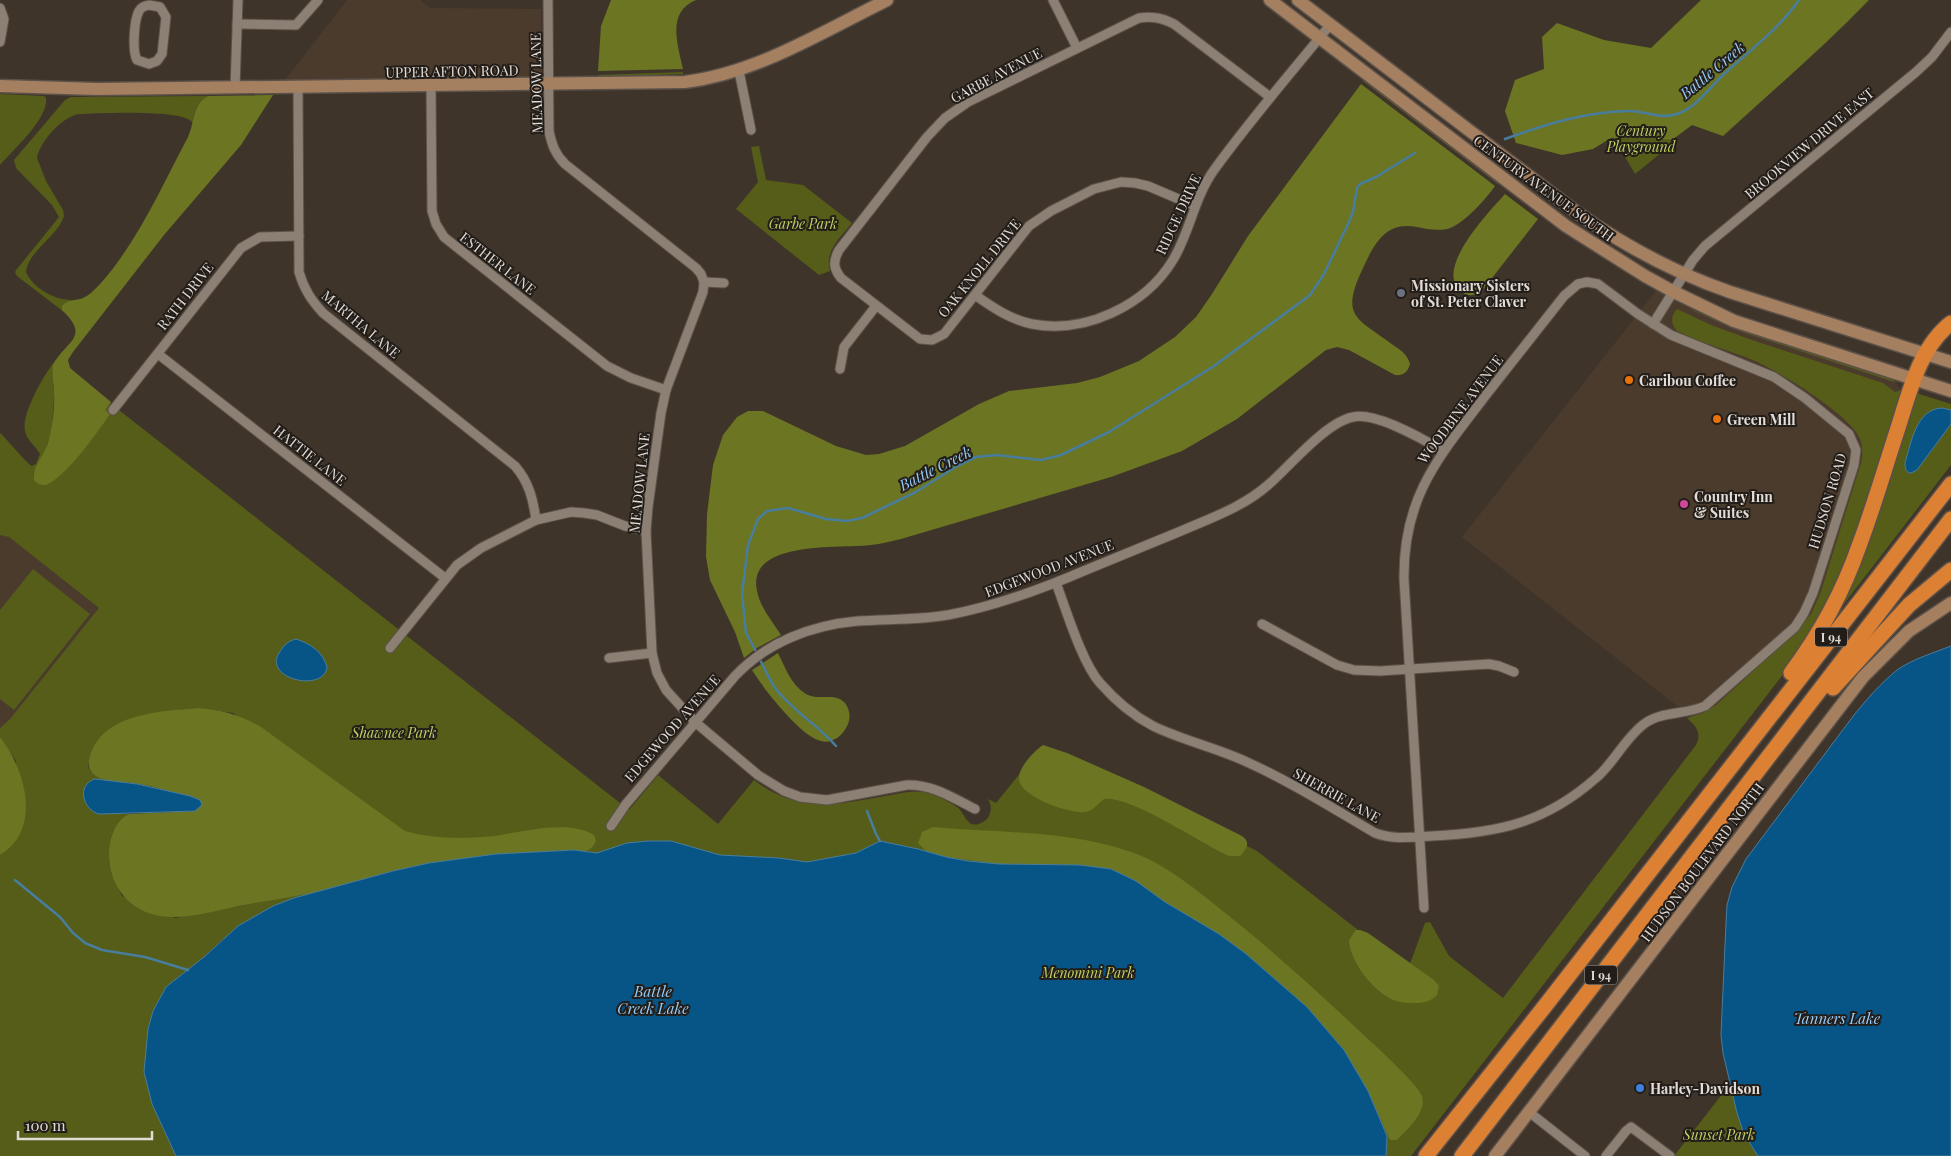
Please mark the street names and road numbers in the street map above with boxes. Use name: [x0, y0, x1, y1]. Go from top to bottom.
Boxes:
street label: MEADOW LANE: [526, 33, 546, 133]
street label: GARBE AVENUE: [947, 43, 1045, 107]
street label: UPPER AFTON ROAD: [385, 60, 519, 82]
street label: BROOKVIEW DRIVE EAST: [1740, 83, 1878, 203]
street label: CENTURY AVENUE SOUTH: [1470, 131, 1618, 246]
street label: RIDGE DRIVE: [1151, 171, 1205, 257]
street label: OAK KNOLL DRIVE: [933, 215, 1025, 321]
street label: ESTHER LANE: [456, 227, 540, 299]
street label: RATH DRIVE: [153, 258, 217, 334]
street label: MARTHA LANE: [318, 286, 404, 362]
street label: WOODBINE AVENUE: [1412, 351, 1507, 468]
street label: HATTIE LANE: [269, 420, 351, 490]
street label: MEADOW LANE: [624, 432, 654, 534]
street label: HUDSON ROAD: [1803, 451, 1851, 551]
street label: EDGEWOOD AVENUE: [982, 535, 1116, 601]
road number: I 94: [1815, 628, 1847, 646]
street label: EDGEWOOD AVENUE: [620, 670, 724, 786]
street label: SHERRIE LANE: [1290, 763, 1384, 827]
street label: HUDSON BOULEVARD NORTH: [1636, 778, 1768, 945]
road number: I 94: [1585, 966, 1617, 984]

